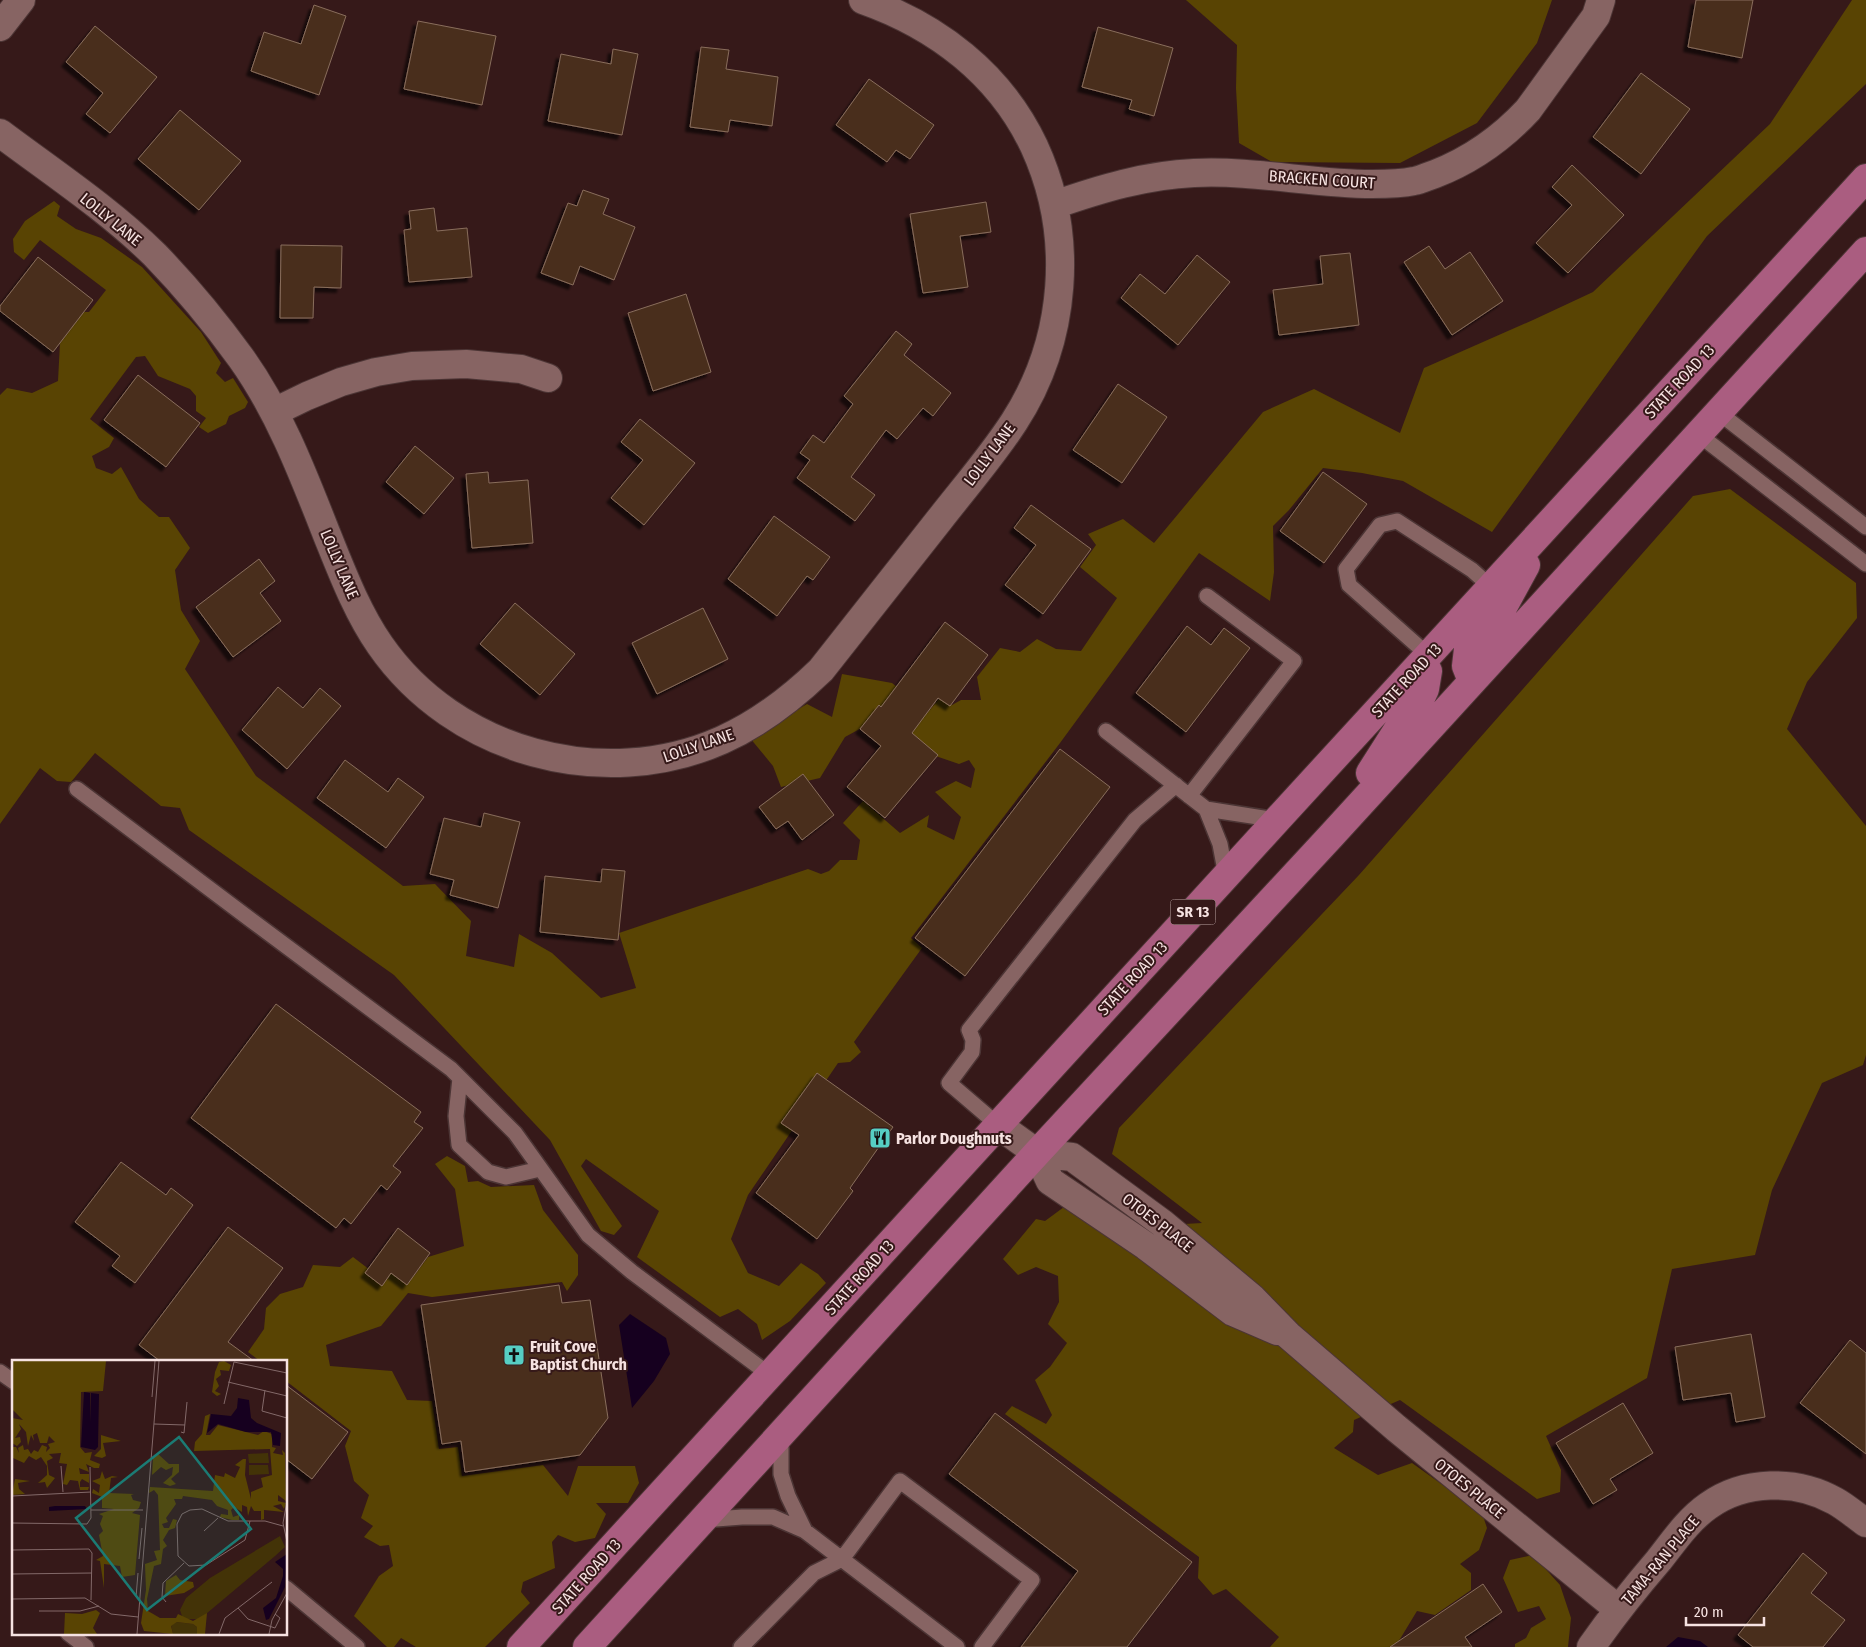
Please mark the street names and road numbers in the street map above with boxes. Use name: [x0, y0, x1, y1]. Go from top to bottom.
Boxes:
street label: BRACKEN COURT: [1268, 166, 1376, 193]
street label: LOLLY LANE: [76, 189, 145, 250]
street label: STATE ROAD 13: [1640, 341, 1718, 422]
street label: LOLLY LANE: [960, 419, 1019, 489]
street label: LOLLY LANE: [316, 527, 363, 602]
street label: STATE ROAD 13: [1367, 640, 1445, 721]
street label: LOLLY LANE: [660, 725, 736, 766]
road number: SR 13: [1170, 900, 1216, 924]
street label: STATE ROAD 13: [1093, 938, 1171, 1019]
street label: OTOES PLACE: [1118, 1189, 1197, 1256]
street label: STATE ROAD 13: [821, 1236, 898, 1319]
street label: OTOES PLACE: [1431, 1454, 1509, 1522]
street label: TAMA-RAN PLACE: [1618, 1512, 1703, 1609]
street label: STATE ROAD 13: [548, 1535, 625, 1618]

